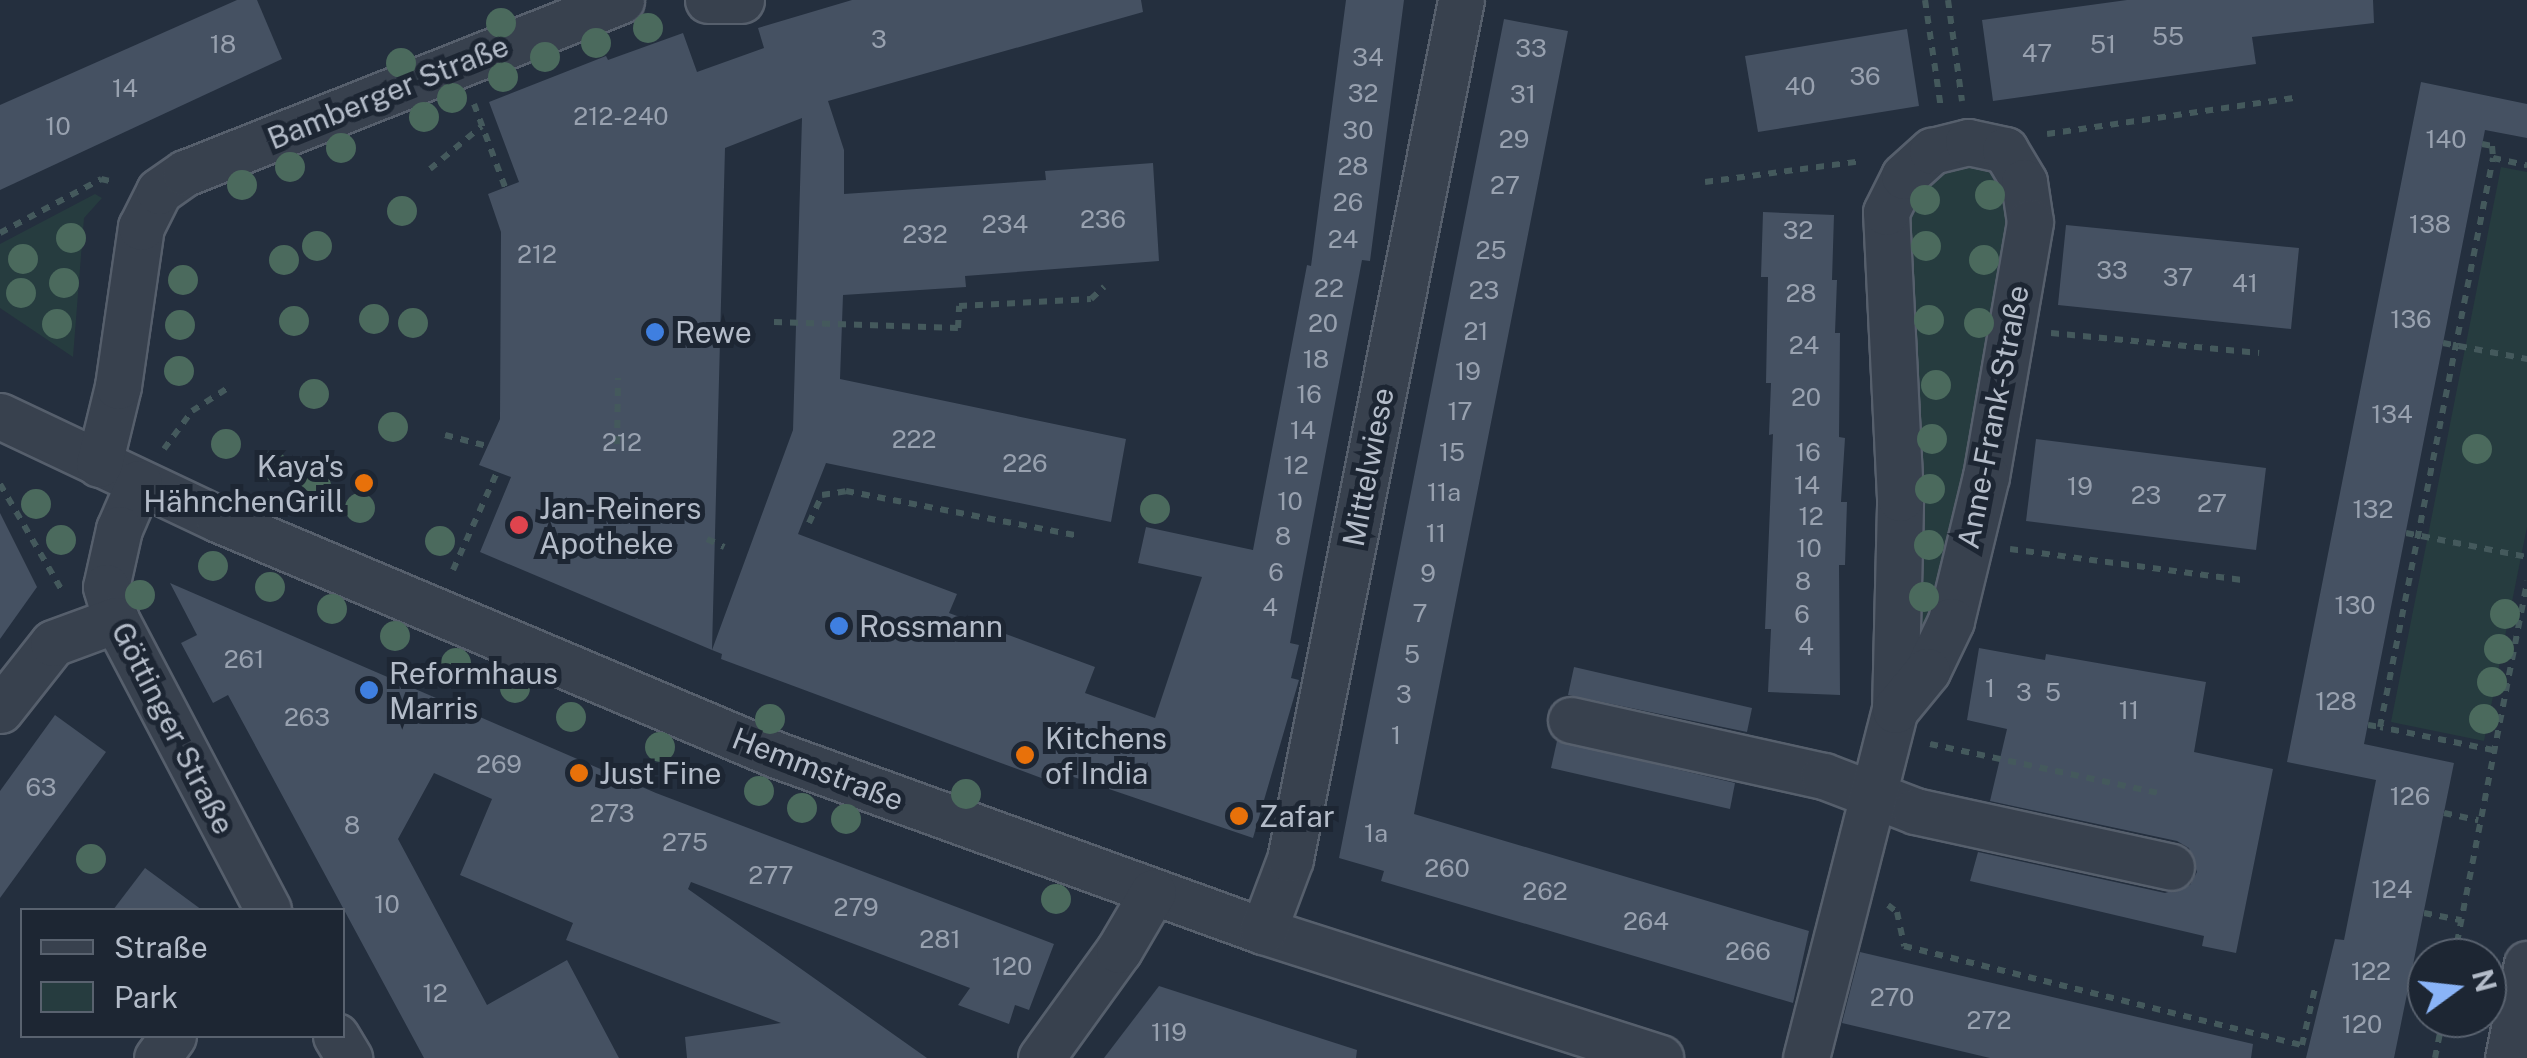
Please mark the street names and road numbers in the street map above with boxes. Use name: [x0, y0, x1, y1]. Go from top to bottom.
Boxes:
street label: Bamberger Straße: [262, 27, 514, 157]
street label: Anne-Frank-Straße: [1950, 282, 2036, 552]
street label: Mittelwiese: [1335, 385, 1401, 549]
street label: Göttinger Straße: [104, 616, 242, 840]
street label: Hemmstraße: [727, 720, 909, 818]

